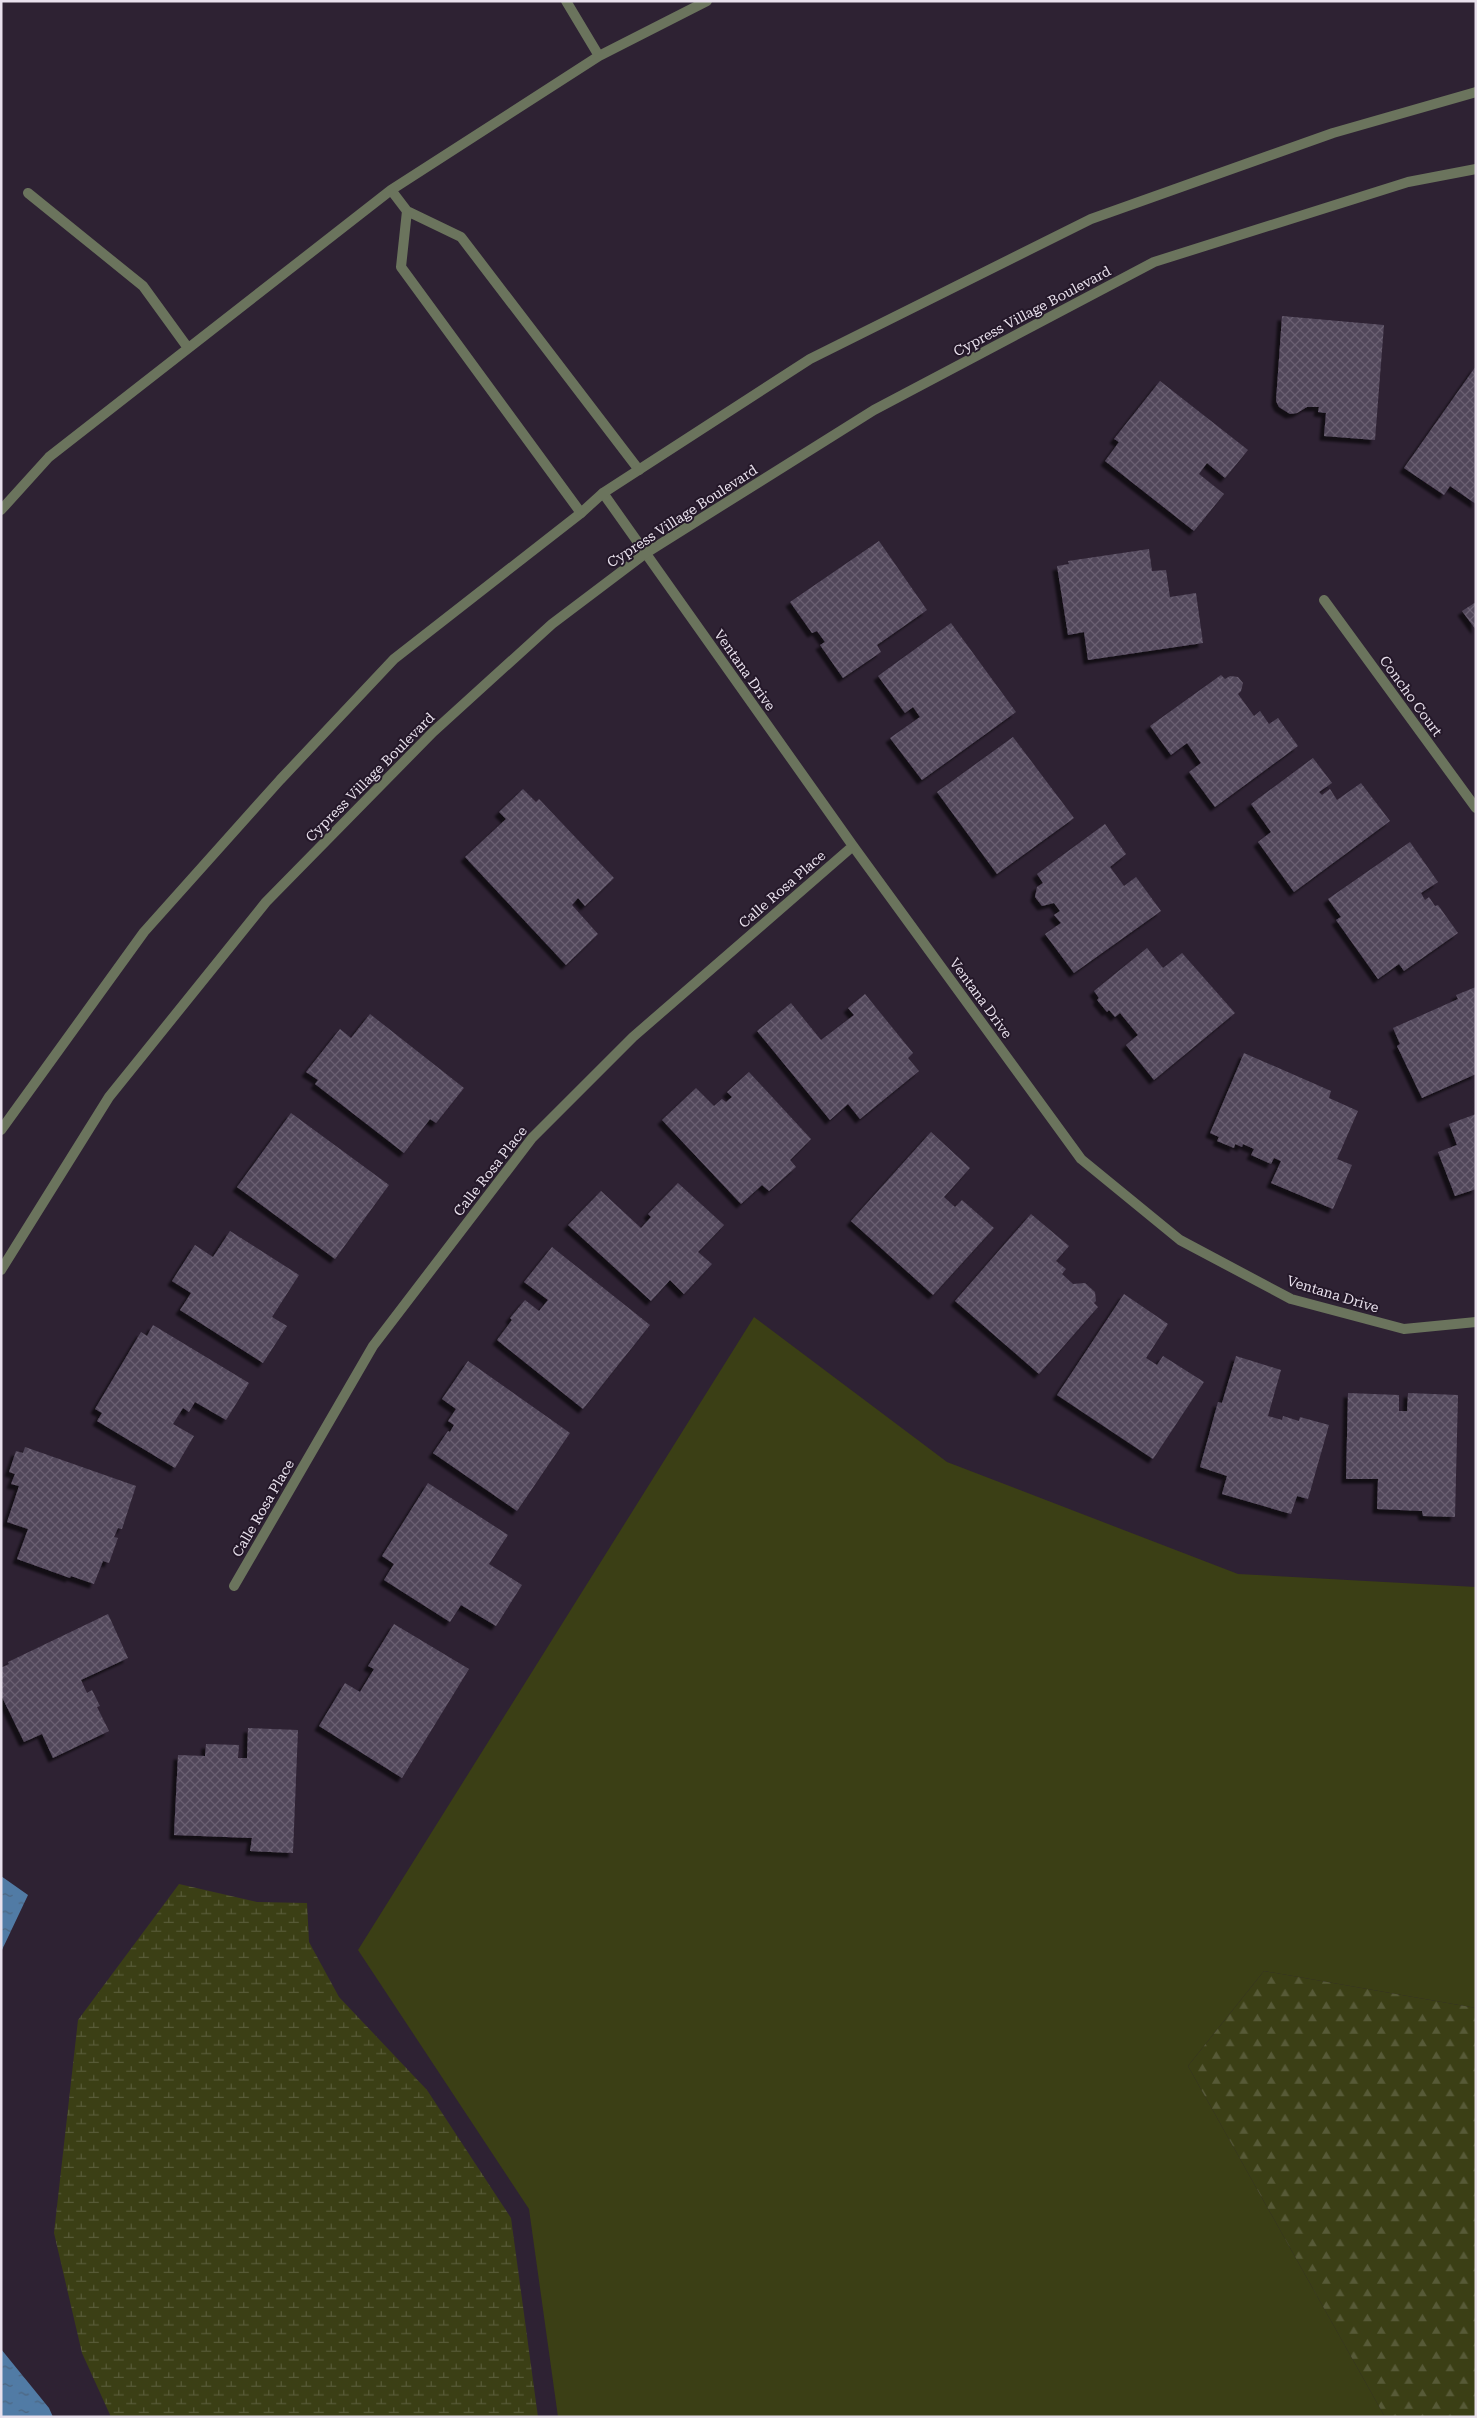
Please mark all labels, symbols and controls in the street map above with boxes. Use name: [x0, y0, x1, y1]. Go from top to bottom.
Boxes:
street label: Cypress Village Boulevard: [951, 263, 1113, 359]
street label: Cypress Village Boulevard: [604, 461, 760, 571]
street label: Ventana Drive: [711, 626, 779, 714]
street label: Concho Court: [1376, 653, 1446, 739]
street label: Cypress Village Boulevard: [302, 709, 438, 845]
street label: Calle Rosa Place: [735, 847, 829, 931]
street label: Ventana Drive: [947, 955, 1016, 1041]
street label: Calle Rosa Place: [450, 1123, 530, 1219]
street label: Ventana Drive: [1285, 1272, 1381, 1316]
street label: Calle Rosa Place: [229, 1456, 297, 1559]

